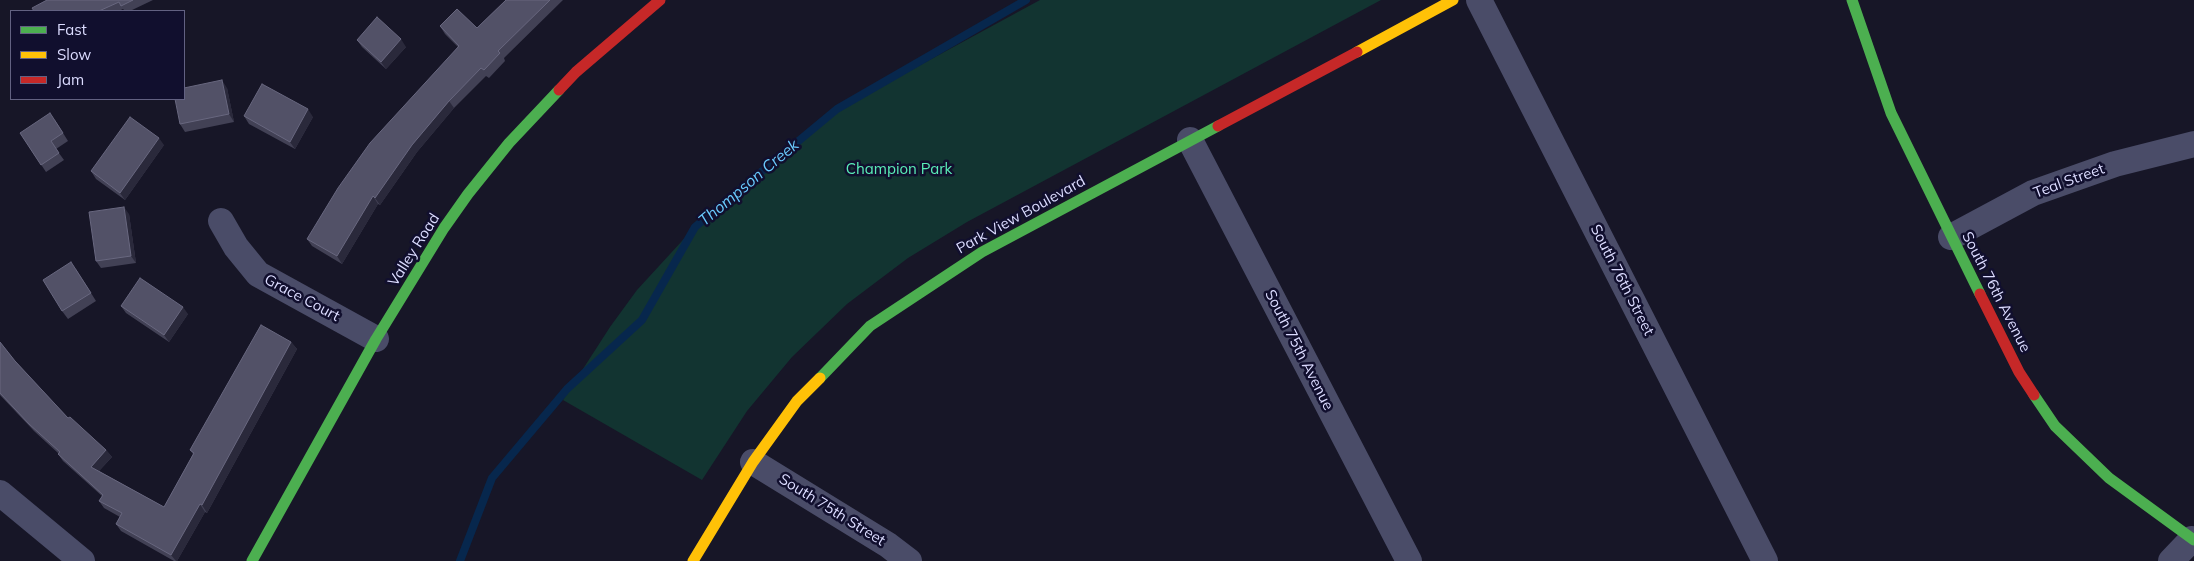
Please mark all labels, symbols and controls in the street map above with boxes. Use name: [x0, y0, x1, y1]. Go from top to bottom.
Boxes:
legend: [10, 10, 185, 100]
text: Fast: [57, 20, 87, 39]
text: Slow: [57, 45, 91, 64]
text: Jam: [57, 70, 84, 89]
water label: Thompson Creek: [695, 136, 803, 230]
park label: Champion Park: [846, 160, 952, 178]
street label: Teal Street: [2031, 160, 2107, 202]
street label: Park View Boulevard: [953, 172, 1089, 258]
street label: Valley Road: [385, 210, 443, 290]
street label: South 76th Street: [1586, 222, 1658, 338]
street label: South 76th Avenue: [1958, 229, 2034, 355]
street label: Grace Court: [261, 271, 343, 325]
street label: South 75th Avenue: [1261, 287, 1337, 413]
street label: South 75th Street: [776, 470, 888, 550]

